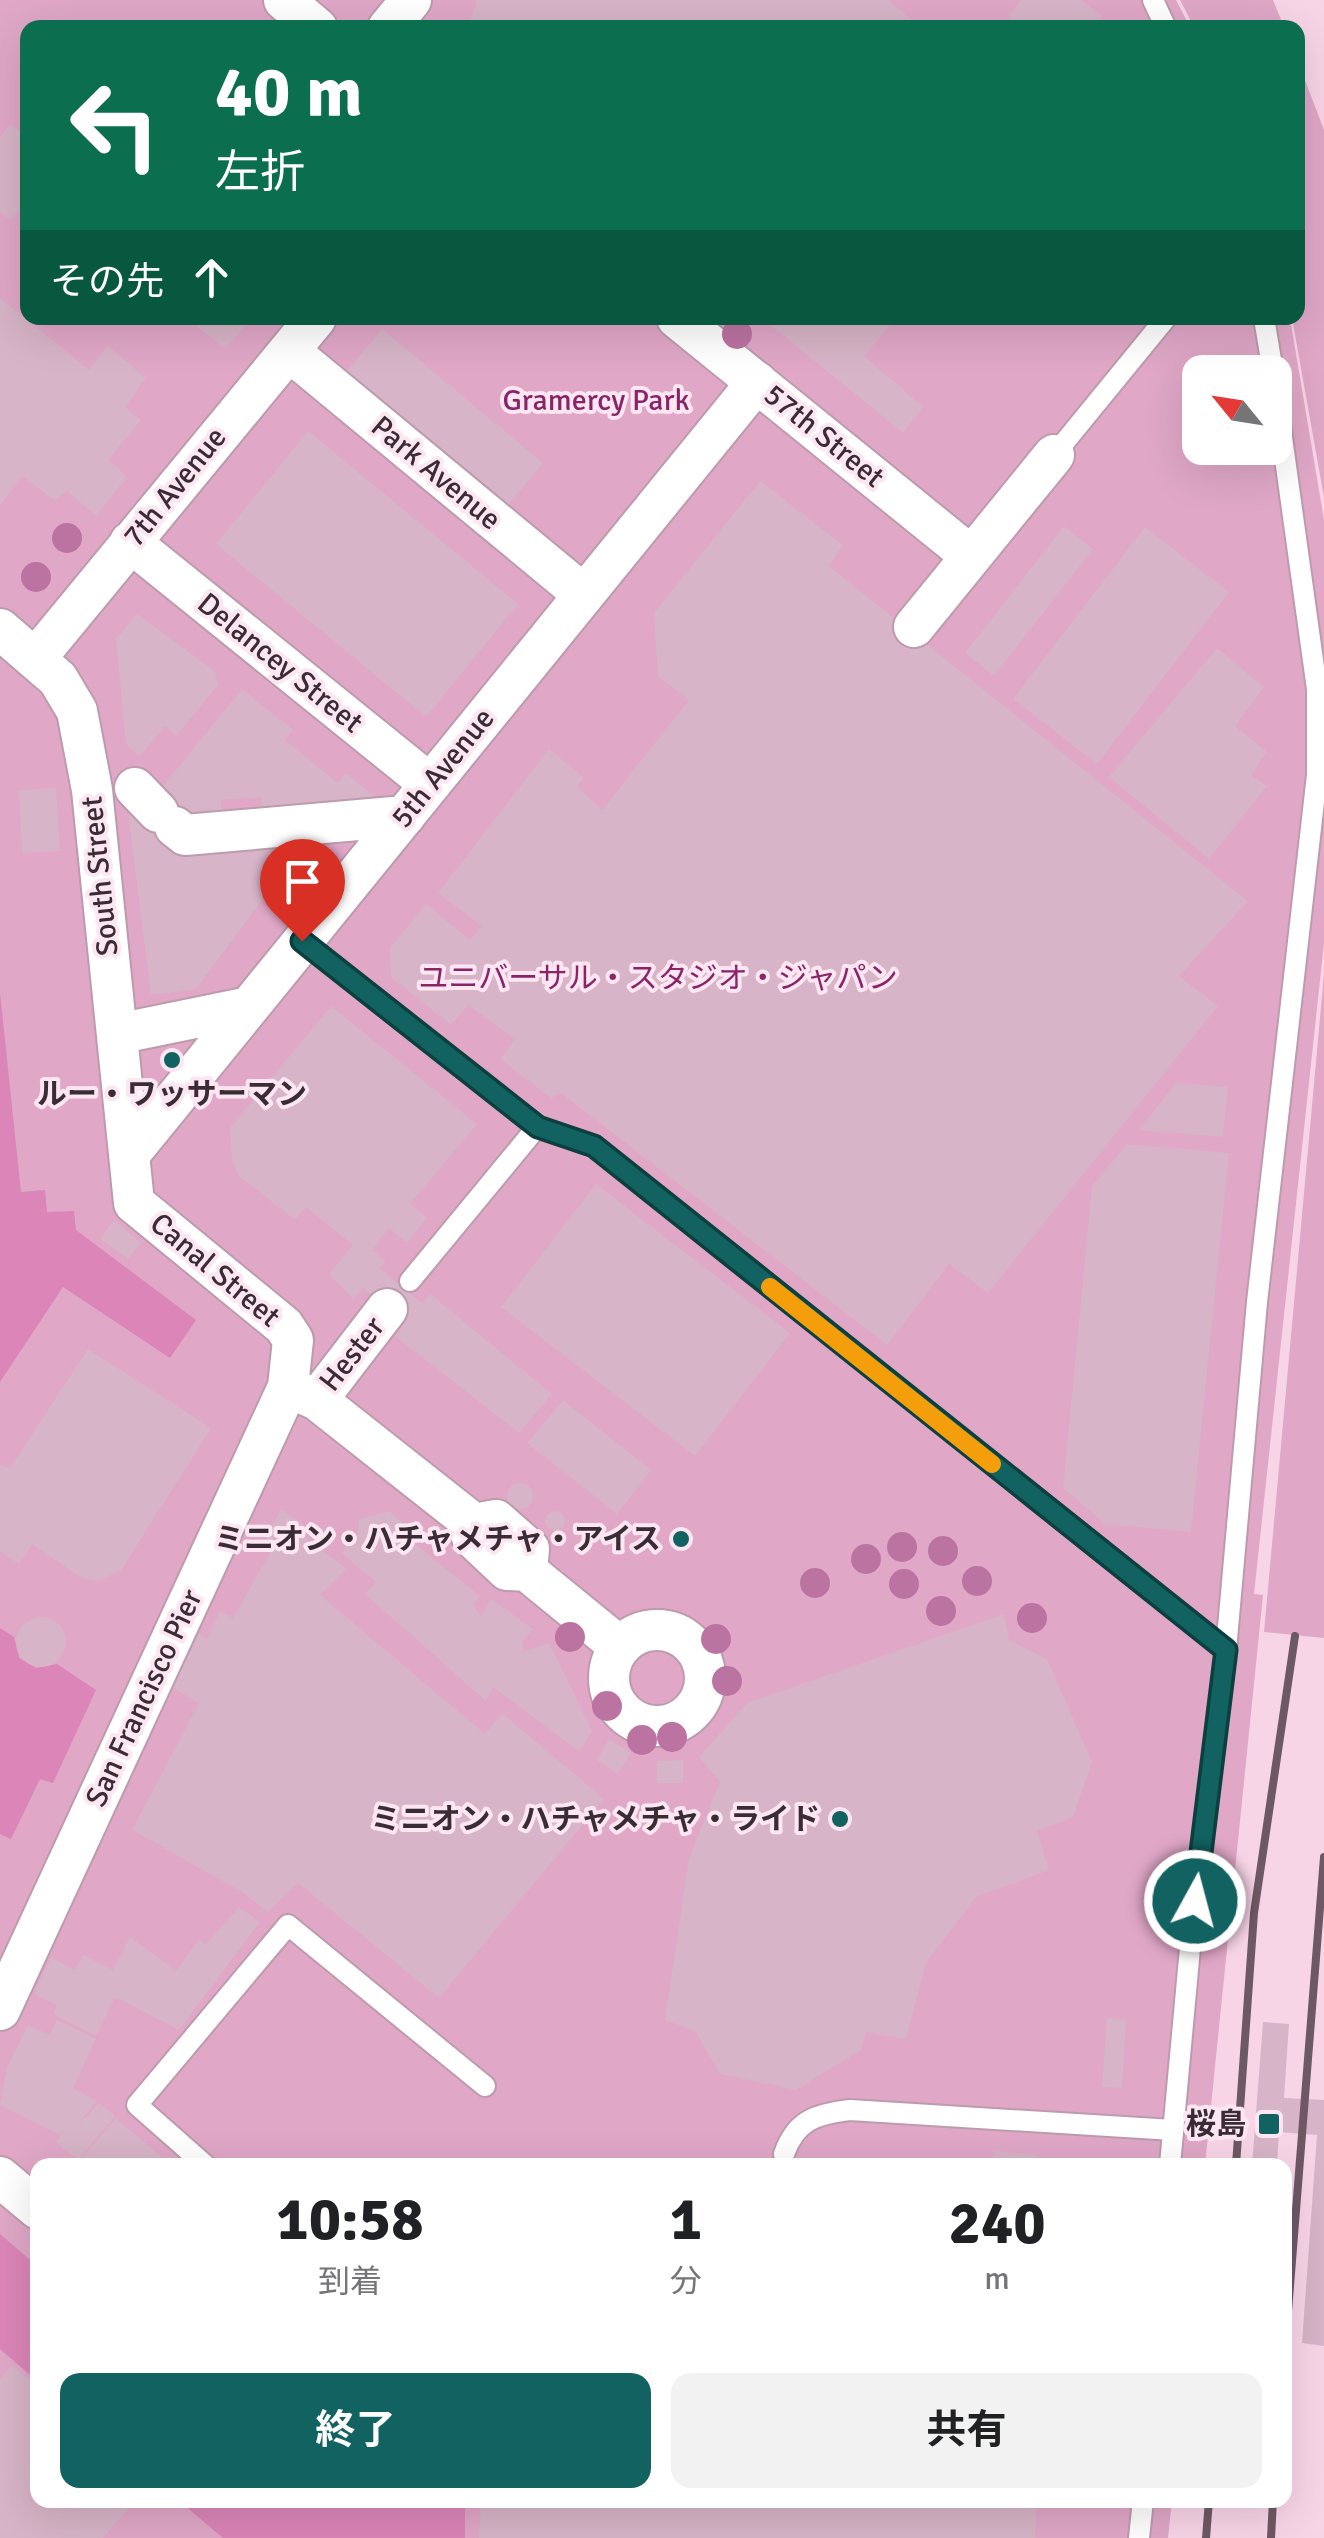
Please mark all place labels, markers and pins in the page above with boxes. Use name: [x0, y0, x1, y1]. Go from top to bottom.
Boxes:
pin: [260, 839, 345, 942]
marker: ルー・ワッサーマン: [161, 1049, 183, 1071]
place label: ルー・ワッサーマン: [37, 1076, 307, 1113]
place label: ミニオン・ハチャメチャ・アイス: [214, 1521, 661, 1558]
marker: ミニオン・ハチャメチャ・アイス: [670, 1528, 692, 1550]
place label: ミニオン・ハチャメチャ・ライド: [371, 1801, 820, 1838]
marker: ミニオン・ハチャメチャ・ライド: [829, 1808, 851, 1830]
place label: 桜島: [1186, 2106, 1246, 2143]
marker: 桜島: [1256, 2111, 1282, 2137]

